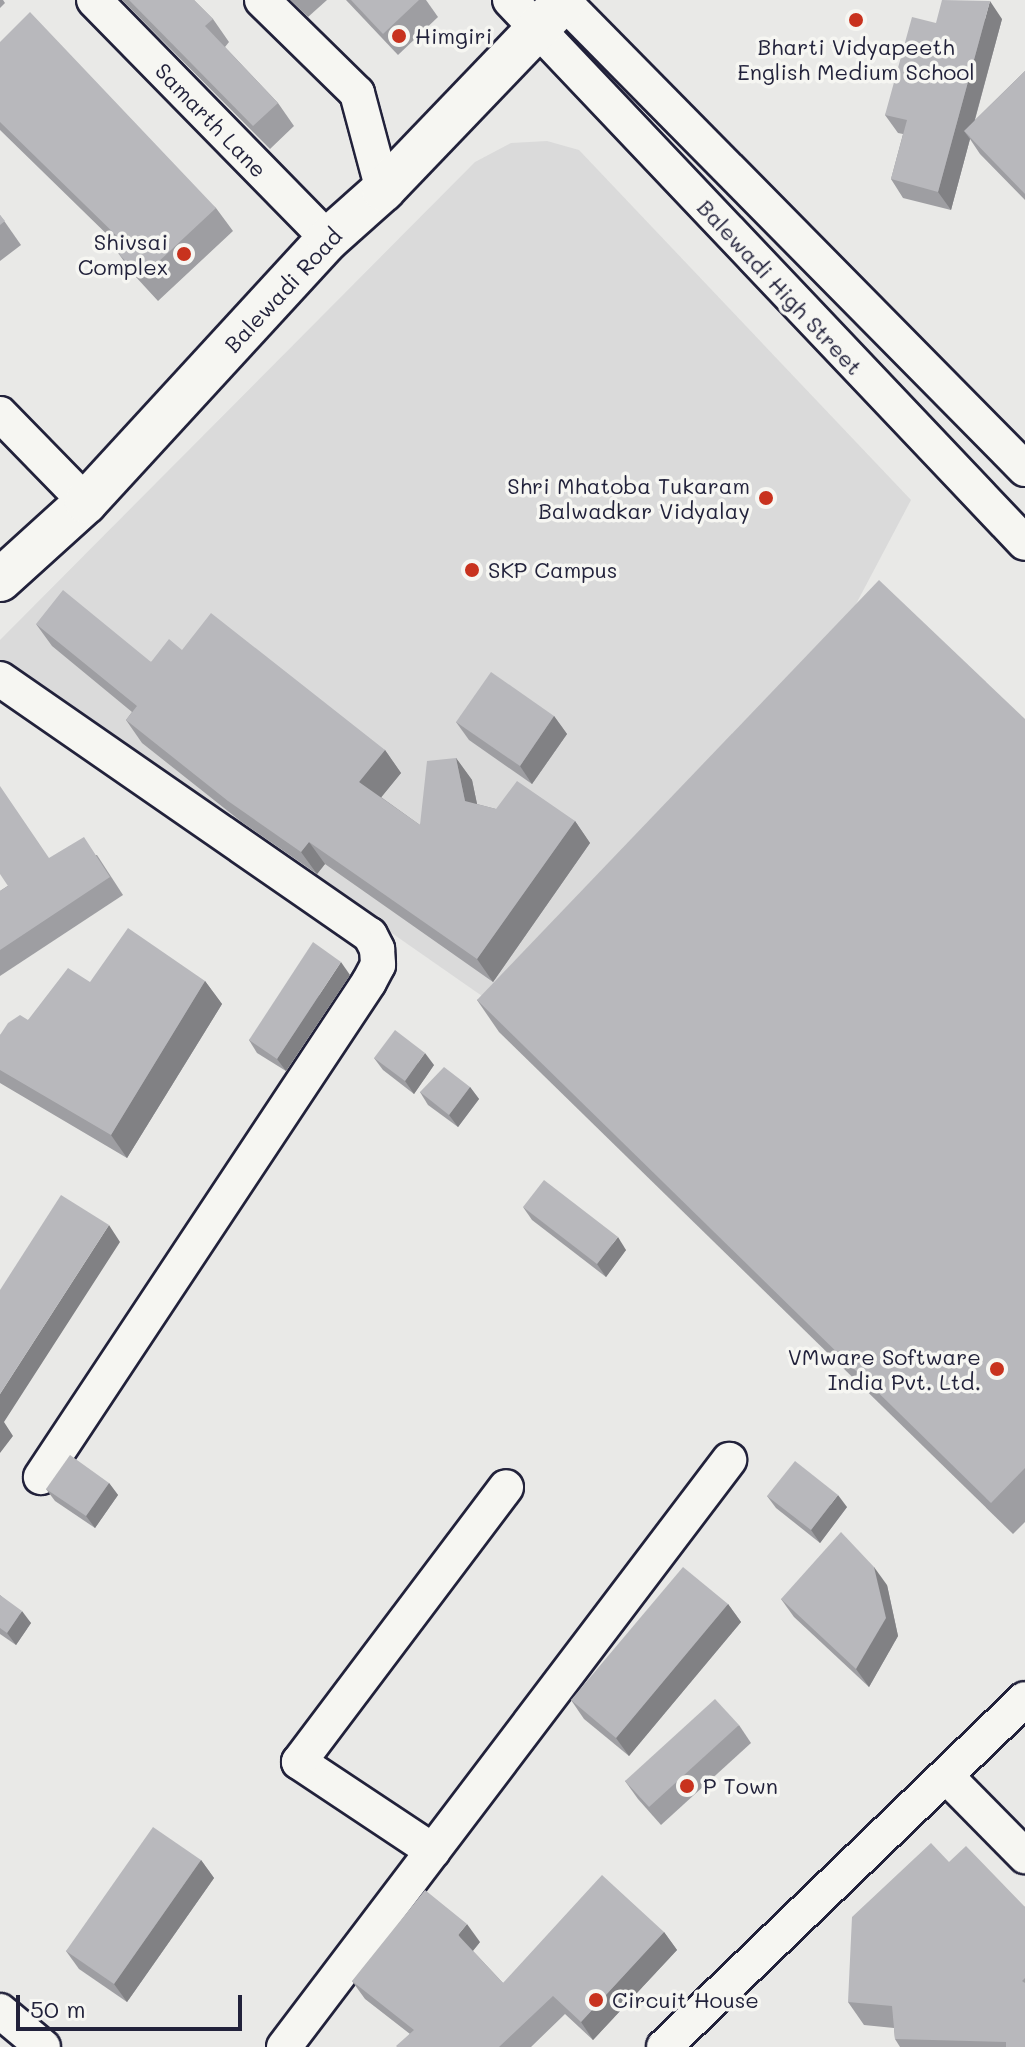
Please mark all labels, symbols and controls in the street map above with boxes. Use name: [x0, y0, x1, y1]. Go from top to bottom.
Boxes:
marker: Bharti Vidyapeeth English Medium School: [847, 11, 865, 29]
place label: Himgiri: [415, 23, 492, 49]
marker: Himgiri: [390, 27, 408, 45]
place label: Bharti Vidyapeeth English Medium School: [737, 33, 975, 84]
street label: Samarth Lane: [150, 57, 272, 183]
street label: Balewadi High Street: [692, 194, 868, 380]
street label: Balewadi Road: [219, 223, 347, 357]
place label: Shivsai Complex: [78, 228, 168, 280]
marker: Shivsai Complex: [175, 245, 193, 263]
place label: Shri Mhatoba Tukaram Balwadkar Vidyalay: [507, 472, 750, 524]
marker: Shri Mhatoba Tukaram Balwadkar Vidyalay: [757, 489, 775, 507]
place label: SKP Campus: [488, 557, 617, 583]
marker: SKP Campus: [463, 561, 481, 579]
place label: VMware Software India Pvt. Ltd.: [788, 1343, 981, 1394]
marker: VMware Software India Pvt. Ltd.: [988, 1360, 1006, 1378]
place label: P Town: [703, 1773, 778, 1799]
marker: P Town: [678, 1777, 696, 1795]
scale bar: [20, 1979, 246, 2029]
place label: Circuit House: [612, 1987, 759, 2013]
marker: Circuit House: [587, 1991, 605, 2009]
text: 50 m: [30, 1993, 86, 2024]

